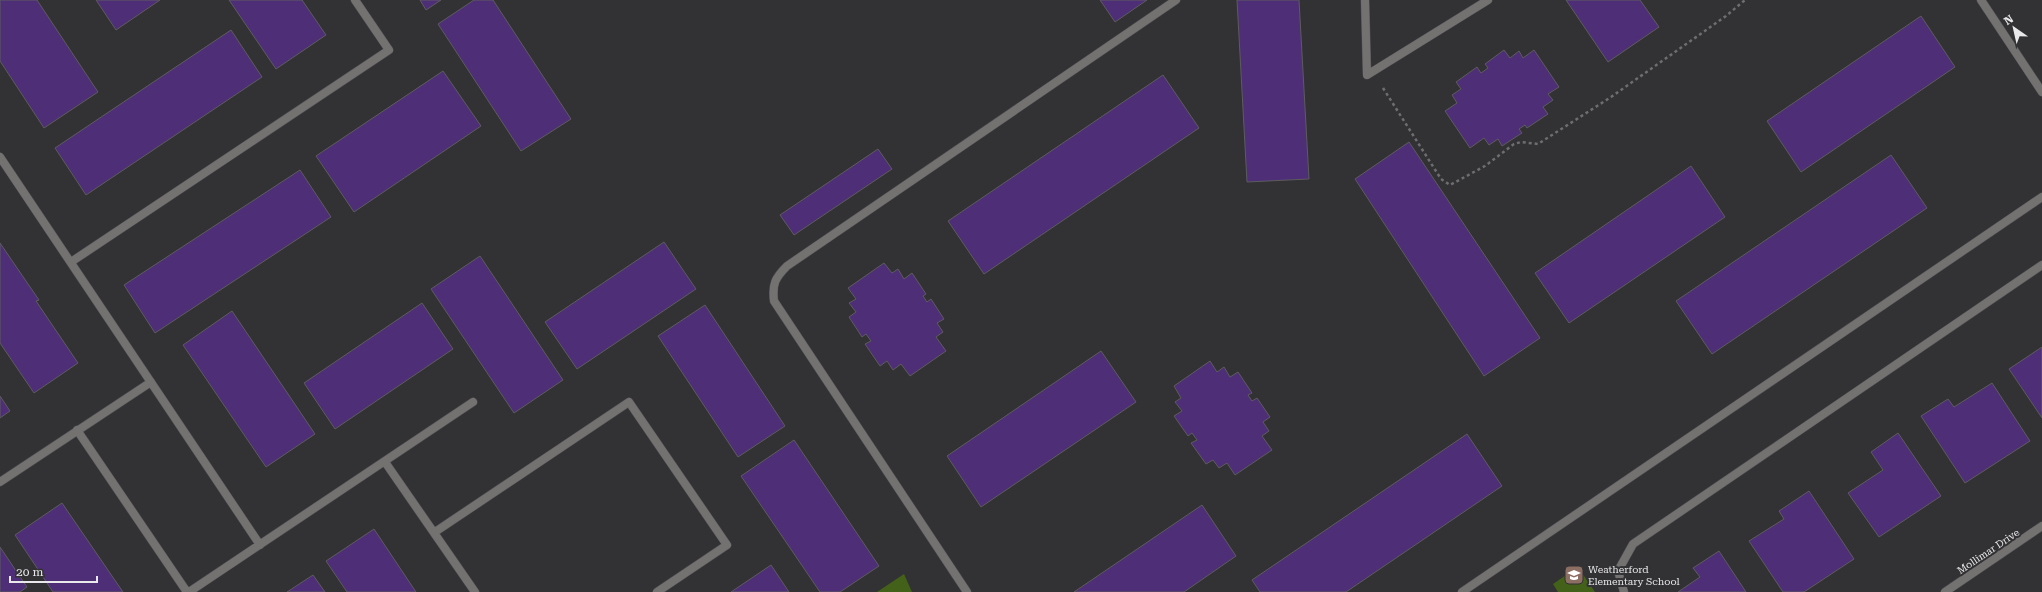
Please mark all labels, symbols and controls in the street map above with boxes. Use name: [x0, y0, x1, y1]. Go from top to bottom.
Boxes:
north arrow: [1994, 8, 2034, 48]
text: N: [2002, 12, 2016, 28]
street label: Mollimar Drive: [1955, 526, 2022, 576]
scale bar: [10, 558, 97, 584]
school or university icon: Weatherford Elementary School: [1563, 564, 1585, 586]
place label: Weatherford Elementary School: [1588, 564, 1680, 587]
text: 20 m: [16, 565, 43, 579]

